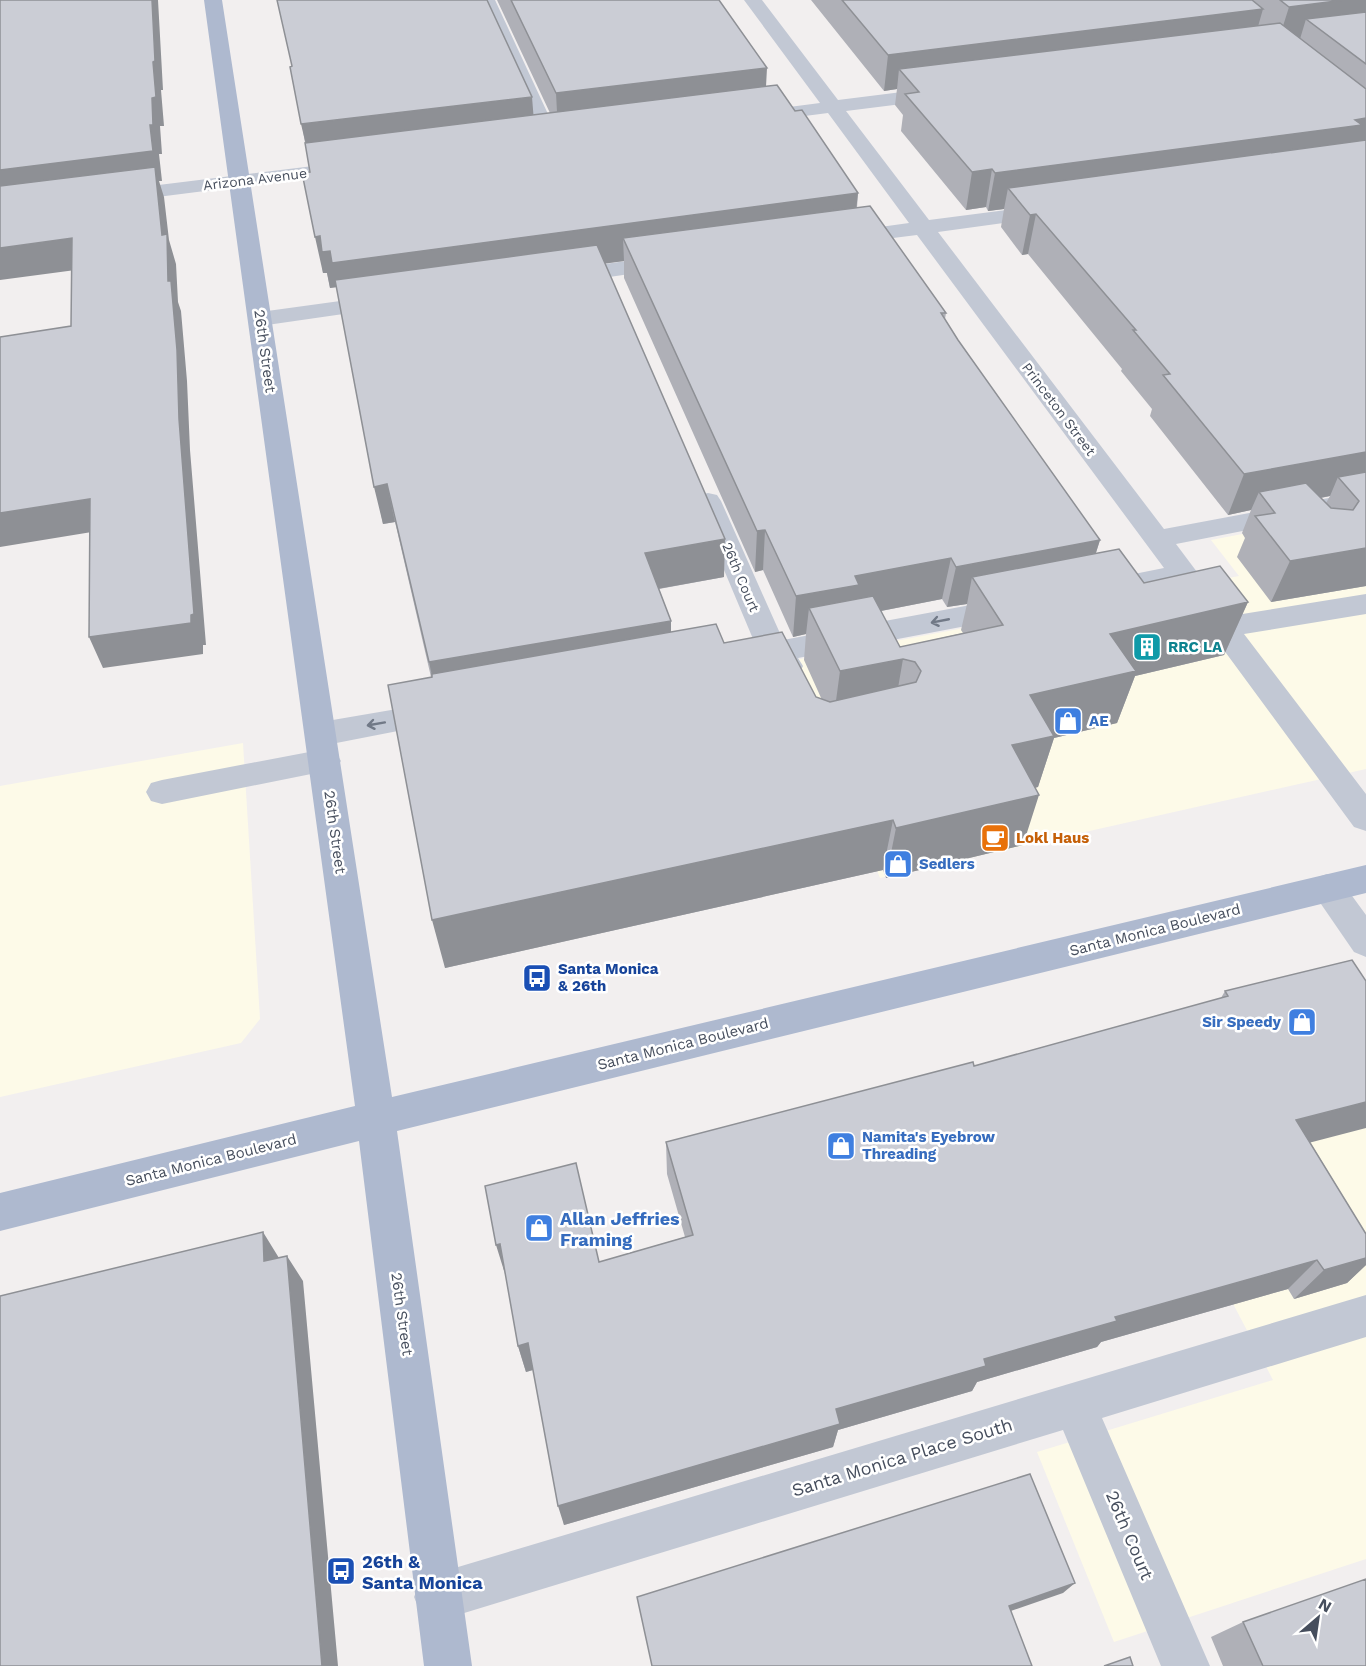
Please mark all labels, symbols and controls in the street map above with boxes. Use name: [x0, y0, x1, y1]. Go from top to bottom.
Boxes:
street label: Arizona Avenue: [202, 165, 308, 193]
street label: 26th Street: [250, 308, 280, 394]
street label: Princeton Street: [1019, 359, 1099, 459]
street label: 26th Court: [719, 540, 763, 614]
one-way arrow: [931, 616, 950, 627]
building icon: RRC LA: [1131, 631, 1163, 663]
place label: RRC LA: [1168, 638, 1223, 656]
shop icon: AE: [1052, 705, 1084, 737]
place label: AE: [1089, 712, 1109, 730]
one-way arrow: [367, 719, 387, 730]
street label: 26th Street: [320, 789, 350, 875]
cafe icon: Lokl Haus: [979, 822, 1011, 854]
place label: Lokl Haus: [1016, 829, 1089, 847]
shop icon: Sedlers: [882, 848, 914, 880]
place label: Sedlers: [919, 855, 975, 873]
street label: Santa Monica Boulevard: [1068, 900, 1242, 960]
place label: Santa Monica & 26th: [558, 960, 659, 995]
bus stop icon: Santa Monica & 26th: [521, 962, 553, 994]
shop icon: Sir Speedy: [1286, 1006, 1318, 1038]
place label: Sir Speedy: [1202, 1013, 1282, 1031]
street label: Santa Monica Boulevard: [596, 1014, 770, 1074]
place label: Namita's Eyebrow Threading: [862, 1128, 996, 1163]
street label: Santa Monica Boulevard: [124, 1130, 298, 1190]
shop icon: Namita's Eyebrow Threading: [825, 1130, 857, 1162]
place label: Allan Jeffries Framing: [560, 1208, 680, 1250]
shop icon: Allan Jeffries Framing: [523, 1212, 555, 1244]
street label: 26th Street: [387, 1271, 417, 1357]
street label: Santa Monica Place South: [789, 1413, 1015, 1501]
street label: 26th Court: [1102, 1487, 1158, 1583]
place label: 26th & Santa Monica: [362, 1551, 483, 1593]
bus stop icon: 26th & Santa Monica: [325, 1555, 357, 1587]
north arrow: [1288, 1588, 1348, 1648]
text: N: [1315, 1594, 1335, 1617]

